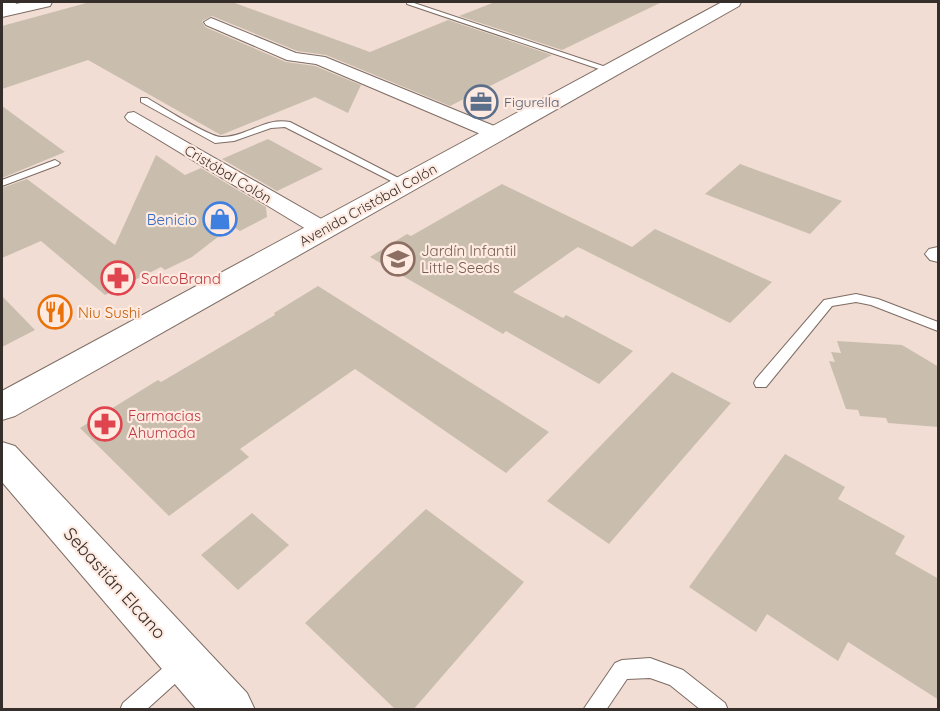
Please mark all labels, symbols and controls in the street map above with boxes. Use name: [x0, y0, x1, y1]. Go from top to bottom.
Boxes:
office icon: Figurella: [463, 84, 499, 120]
place label: Figurella: [504, 93, 559, 111]
street label: Cristóbal Colón: [181, 141, 275, 207]
street label: Avenida Cristóbal Colón: [296, 160, 440, 250]
shop icon: Benicio: [202, 201, 238, 237]
place label: Benicio: [147, 210, 197, 229]
school or university icon: Jardín Infantil Little Seeds: [380, 241, 416, 277]
place label: Jardín Infantil Little Seeds: [421, 241, 517, 277]
pharmacy icon: SalcoBrand: [100, 260, 136, 296]
place label: SalcoBrand: [141, 269, 221, 288]
restaurant icon: Niu Sushi: [37, 294, 73, 330]
place label: Niu Sushi: [78, 303, 141, 322]
pharmacy icon: Farmacias Ahumada: [87, 406, 123, 442]
place label: Farmacias Ahumada: [128, 406, 201, 442]
street label: Sebastián Elcano: [59, 522, 171, 644]

